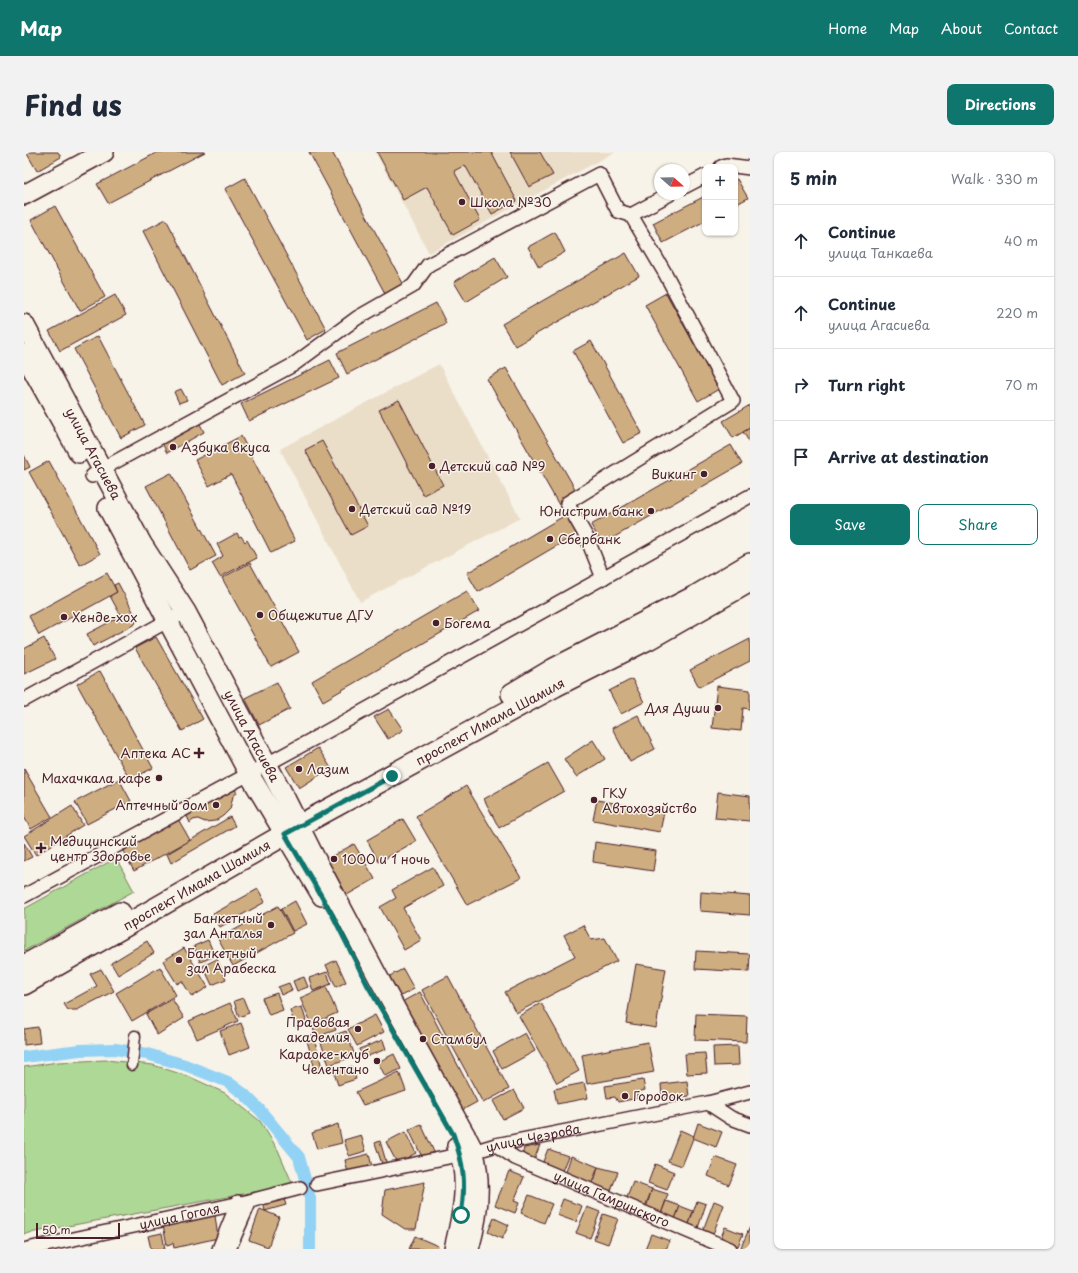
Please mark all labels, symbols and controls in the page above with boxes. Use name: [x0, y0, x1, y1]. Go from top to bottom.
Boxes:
text: Map: [20, 14, 62, 42]
text: Home: [828, 18, 867, 39]
text: Map: [889, 18, 919, 39]
text: About: [941, 18, 982, 39]
text: Contact: [1004, 18, 1058, 39]
text: Find us: [24, 83, 122, 126]
button: Directions: [947, 84, 1054, 125]
north arrow: [654, 164, 690, 200]
map controls: [702, 164, 738, 236]
button: +: [702, 164, 738, 200]
text: 5 min: [790, 165, 837, 191]
text: Walk · 330 m: [951, 169, 1038, 188]
place label: Школа №30: [470, 192, 552, 211]
marker: Школа №30: [457, 197, 467, 207]
button: −: [702, 200, 738, 236]
text: Continue: [828, 220, 896, 243]
icon: ahead: [790, 230, 812, 252]
text: 40 m: [1004, 231, 1038, 250]
text: улица Танкаева: [828, 243, 933, 262]
text: Continue: [828, 292, 896, 315]
icon: ahead: [790, 302, 812, 324]
text: 220 m: [996, 303, 1038, 322]
text: улица Агасиева: [828, 315, 930, 334]
text: Turn right: [828, 373, 905, 396]
icon: right: [790, 374, 812, 396]
text: 70 m: [1005, 375, 1038, 394]
street label: улица Агасиева: [61, 404, 127, 503]
place label: Азбука вкуса: [181, 437, 271, 456]
marker: Азбука вкуса: [168, 442, 178, 452]
text: Arrive at destination: [828, 445, 989, 468]
icon: arrive: [790, 446, 812, 468]
place label: Детский сад №9: [439, 456, 545, 475]
marker: Детский сад №9: [427, 461, 437, 471]
place label: Викинг: [651, 464, 696, 483]
marker: Викинг: [699, 469, 709, 479]
place label: Детский сад №19: [359, 499, 471, 518]
place label: Юнистрим банк: [540, 501, 643, 520]
marker: Детский сад №19: [347, 504, 357, 514]
button: Save: [790, 504, 910, 545]
button: Share: [918, 504, 1038, 545]
marker: Юнистрим банк: [646, 506, 656, 516]
place label: Сбербанк: [558, 529, 621, 548]
marker: Сбербанк: [545, 534, 555, 544]
place label: Общежитие ДГУ: [268, 605, 374, 624]
place label: Хенде-хох: [72, 607, 138, 626]
marker: Общежитие ДГУ: [255, 610, 265, 620]
marker: Хенде-хох: [59, 612, 69, 622]
place label: Богема: [444, 613, 491, 632]
marker: Богема: [431, 618, 441, 628]
street label: проспект Имама Шамиля: [412, 673, 568, 769]
street label: улица Агасиева: [220, 686, 285, 786]
place label: Для Души: [644, 698, 710, 717]
marker: Для Души: [713, 703, 723, 713]
place label: Аптека АС: [121, 743, 191, 762]
marker: Аптека АС: [194, 748, 204, 758]
place label: Лазим: [307, 759, 350, 778]
marker: Лазим: [294, 764, 304, 774]
route end: [383, 767, 401, 785]
place label: Махачкала кафе: [41, 768, 151, 787]
marker: Махачкала кафе: [154, 773, 164, 783]
place label: ГКУ Автохозяйство: [602, 783, 697, 817]
place label: Аптечный дом: [115, 795, 208, 814]
marker: ГКУ Автохозяйство: [589, 795, 599, 805]
marker: Аптечный дом: [211, 800, 221, 810]
place label: Медицинский центр Здоровье: [50, 831, 151, 865]
street label: проспект Имама Шамиля: [119, 835, 274, 934]
marker: Медицинский центр Здоровье: [35, 842, 47, 854]
place label: 1000 и 1 ночь: [342, 849, 430, 868]
marker: 1000 и 1 ночь: [329, 854, 339, 864]
place label: Банкетный зал Анталья: [183, 908, 263, 942]
marker: Банкетный зал Анталья: [266, 920, 276, 930]
place label: Банкетный зал Арабеска: [186, 943, 277, 977]
marker: Банкетный зал Арабеска: [174, 955, 184, 965]
place label: Правовая академия: [286, 1012, 350, 1046]
marker: Правовая академия: [353, 1024, 363, 1034]
place label: Стамбул: [431, 1029, 487, 1048]
marker: Стамбул: [418, 1034, 428, 1044]
place label: Караоке-клуб Челентано: [279, 1044, 369, 1078]
marker: Караоке-клуб Челентано: [372, 1056, 382, 1066]
place label: Городок: [633, 1086, 684, 1105]
marker: Городок: [620, 1091, 630, 1101]
street label: улица Чеэрова: [483, 1118, 583, 1157]
street label: улица Гамринского: [551, 1165, 673, 1231]
street label: улица Гоголя: [137, 1198, 221, 1234]
route start: [452, 1206, 470, 1224]
scale bar: [36, 1221, 120, 1240]
text: 50 m: [42, 1221, 71, 1238]

